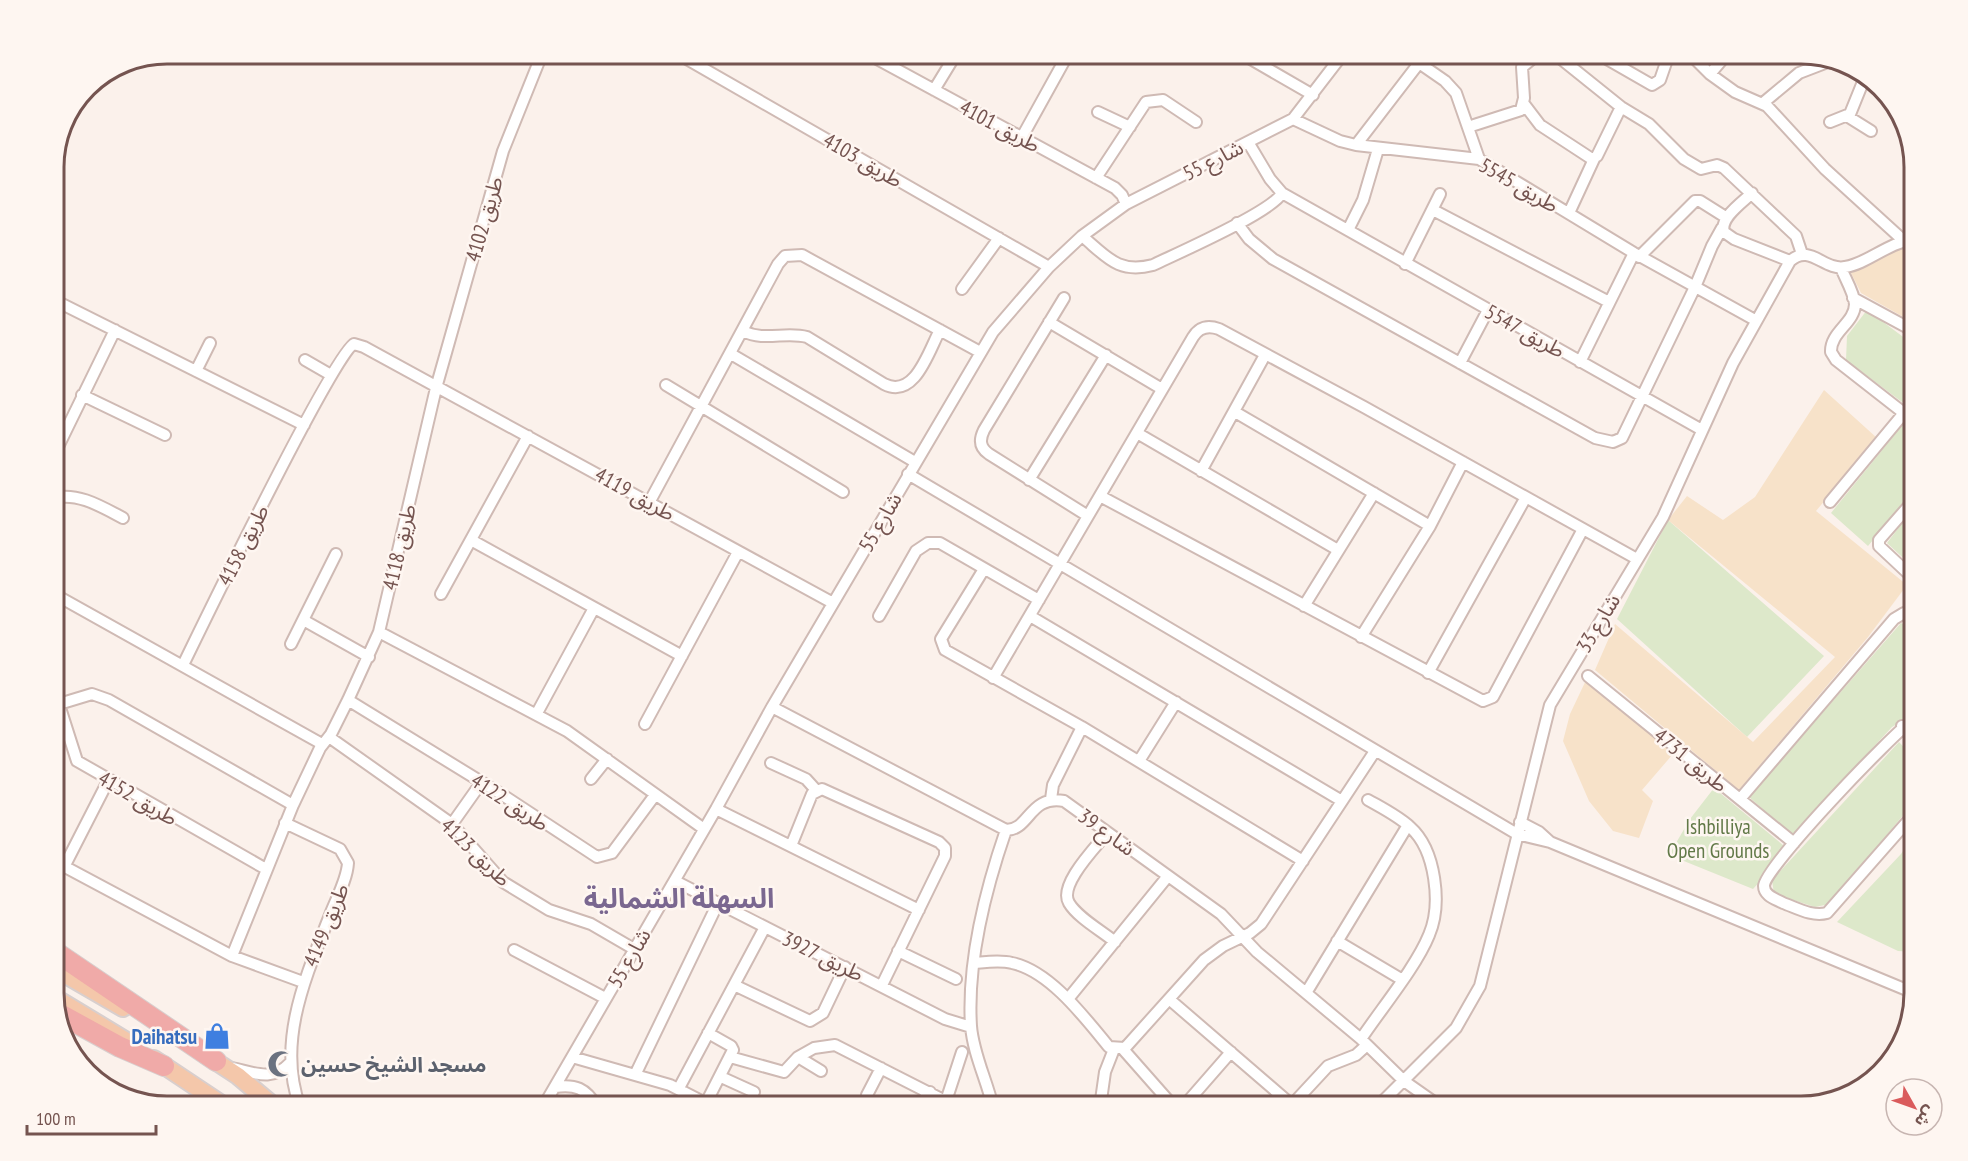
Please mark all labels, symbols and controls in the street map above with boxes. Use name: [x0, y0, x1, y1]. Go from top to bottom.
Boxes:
street label: طريق 4101: [955, 94, 1045, 158]
street label: طريق 4103: [818, 126, 908, 194]
street label: شارع 55: [1178, 133, 1249, 188]
street label: طريق 5545: [1474, 151, 1564, 219]
street label: طريق 4102: [459, 173, 509, 265]
street label: طريق 5547: [1480, 298, 1570, 364]
street label: طريق 4119: [590, 461, 680, 527]
street label: شارع 55: [852, 487, 909, 558]
street label: طريق 4158: [211, 500, 275, 590]
street label: طريق 4118: [376, 501, 422, 593]
street label: شارع 33: [1570, 588, 1628, 659]
street label: طريق 4731: [1649, 722, 1733, 798]
street label: طريق 4152: [93, 764, 183, 832]
street label: طريق 4122: [466, 767, 554, 837]
street label: شارع 39: [1072, 802, 1141, 863]
street label: طريق 4123: [435, 812, 517, 892]
park label: Ishbilliya Open Grounds: [1667, 813, 1769, 864]
street label: طريق 4149: [297, 879, 355, 971]
district label: السهلة الشمالية: [584, 881, 774, 915]
street label: شارع 55: [601, 923, 658, 994]
street label: طريق 3927: [778, 925, 868, 987]
shop icon: Daihatsu: [202, 1021, 232, 1051]
place label: Daihatsu: [131, 1023, 197, 1050]
mosque icon: مسجد الشيخ حسين: [266, 1049, 296, 1079]
place label: مسجد الشيخ حسين: [301, 1051, 487, 1080]
north arrow: [1884, 1077, 1944, 1137]
scale bar: [27, 1098, 156, 1136]
text: ش: [1911, 1102, 1940, 1132]
text: 100 m: [36, 1107, 76, 1130]

